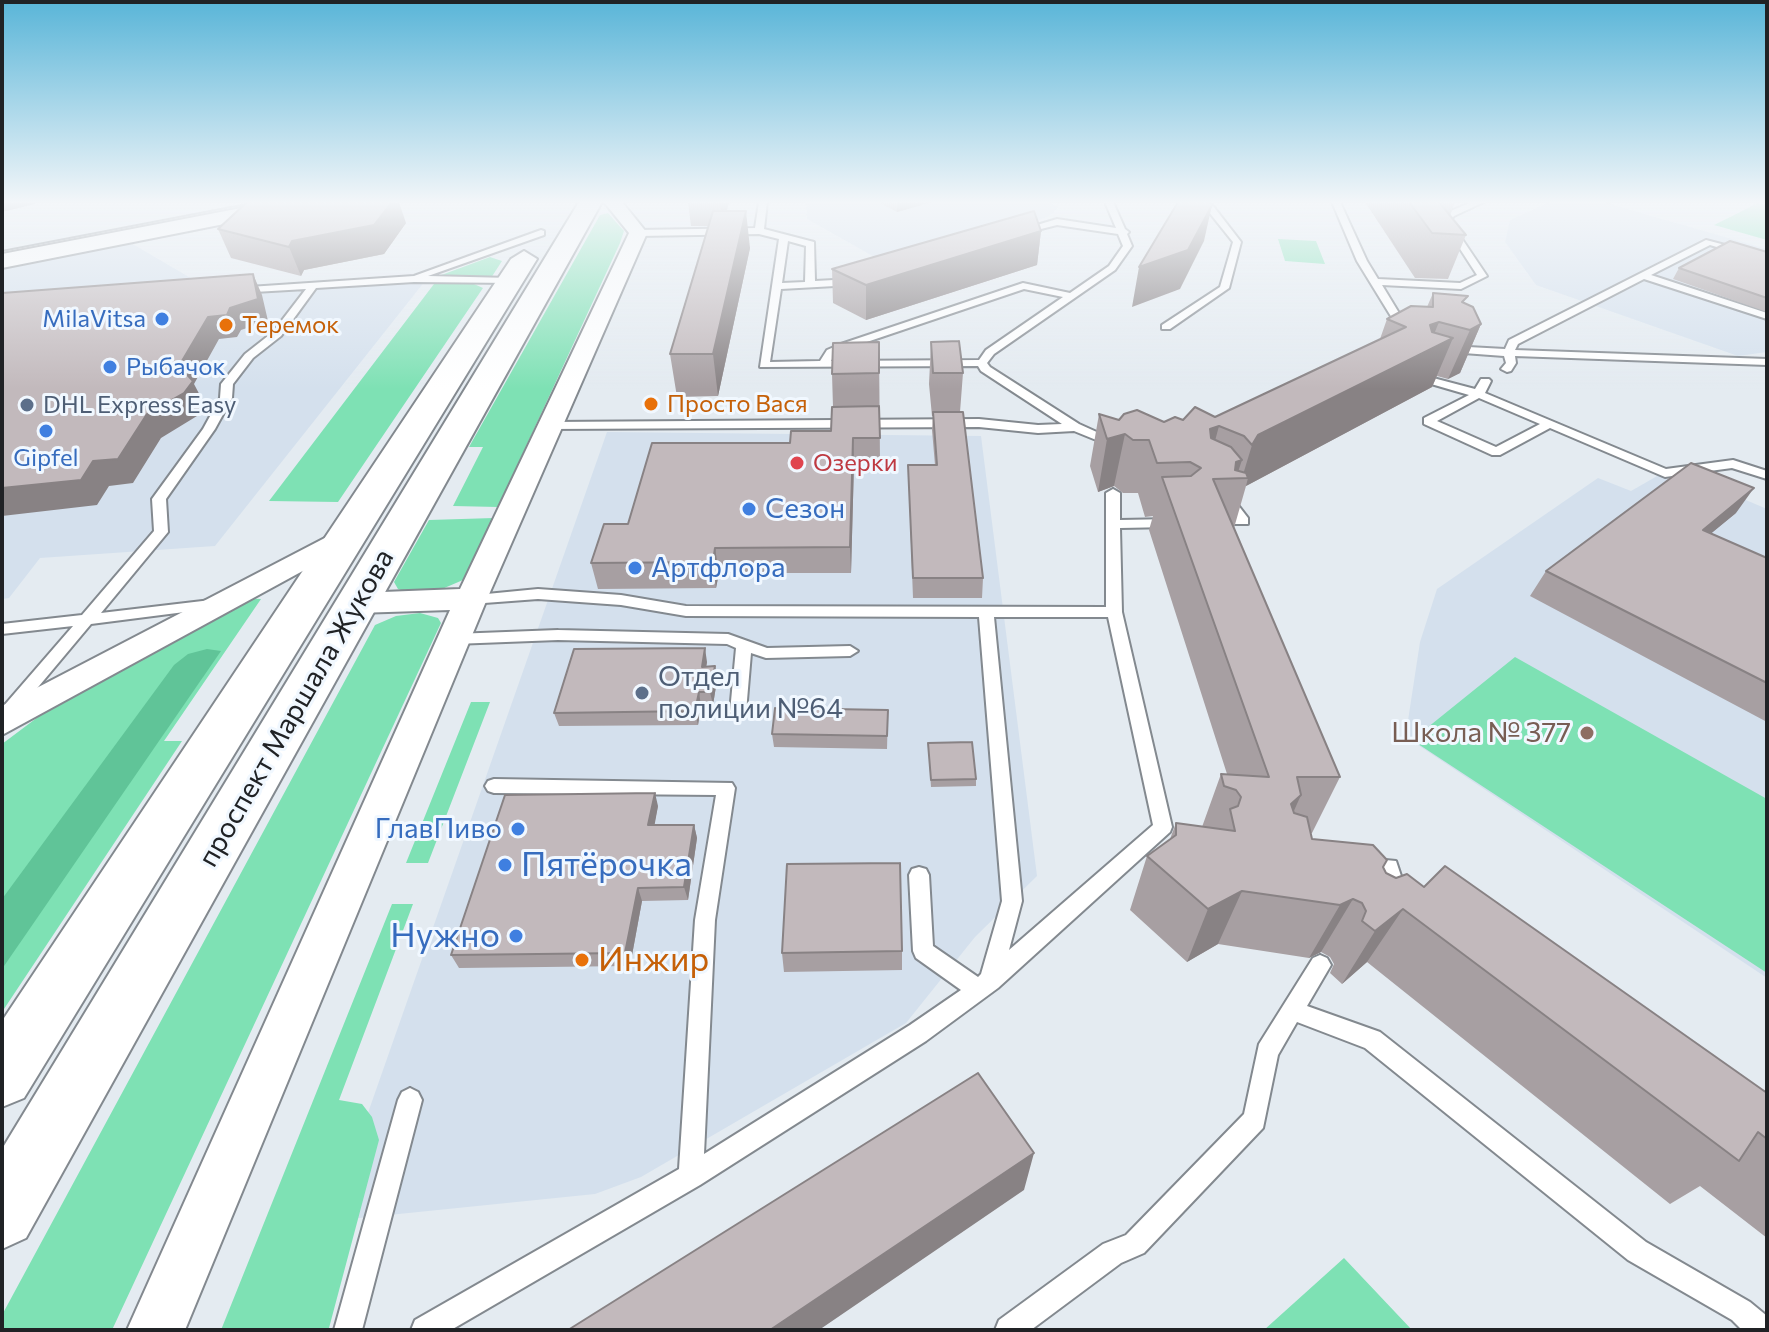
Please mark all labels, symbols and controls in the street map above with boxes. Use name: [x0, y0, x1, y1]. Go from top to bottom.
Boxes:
place label: MilaVitsa: [42, 305, 146, 333]
marker: MilaVitsa: [153, 310, 171, 328]
place label: Теремок: [242, 311, 339, 339]
marker: Теремок: [217, 316, 235, 334]
place label: Рыбачок: [126, 353, 225, 381]
marker: Рыбачок: [101, 358, 119, 376]
place label: Просто Вася: [667, 390, 808, 418]
place label: DHL Express Easy: [43, 391, 236, 419]
marker: Просто Вася: [642, 395, 660, 413]
marker: DHL Express Easy: [18, 396, 36, 414]
marker: Gipfel: [37, 422, 55, 440]
place label: Gipfel: [13, 444, 79, 472]
place label: Озерки: [813, 449, 898, 477]
marker: Озерки: [788, 454, 806, 472]
place label: Сезон: [765, 492, 845, 526]
marker: Сезон: [740, 500, 758, 518]
street label: проспект Маршала Жукова: [191, 543, 401, 873]
place label: Артфлора: [651, 551, 786, 585]
marker: Артфлора: [626, 559, 644, 577]
place label: Отдел полиции №64: [658, 660, 843, 726]
marker: Отдел полиции №64: [633, 684, 651, 702]
place label: Школа № 377: [1391, 716, 1571, 750]
marker: Школа № 377: [1578, 724, 1596, 742]
place label: ГлавПиво: [375, 812, 502, 846]
marker: ГлавПиво: [509, 820, 527, 838]
place label: Пятёрочка: [521, 845, 692, 885]
marker: Пятёрочка: [496, 856, 514, 874]
place label: Нужно: [390, 916, 500, 956]
marker: Нужно: [507, 927, 525, 945]
place label: Инжир: [598, 940, 709, 980]
marker: Инжир: [573, 951, 591, 969]

